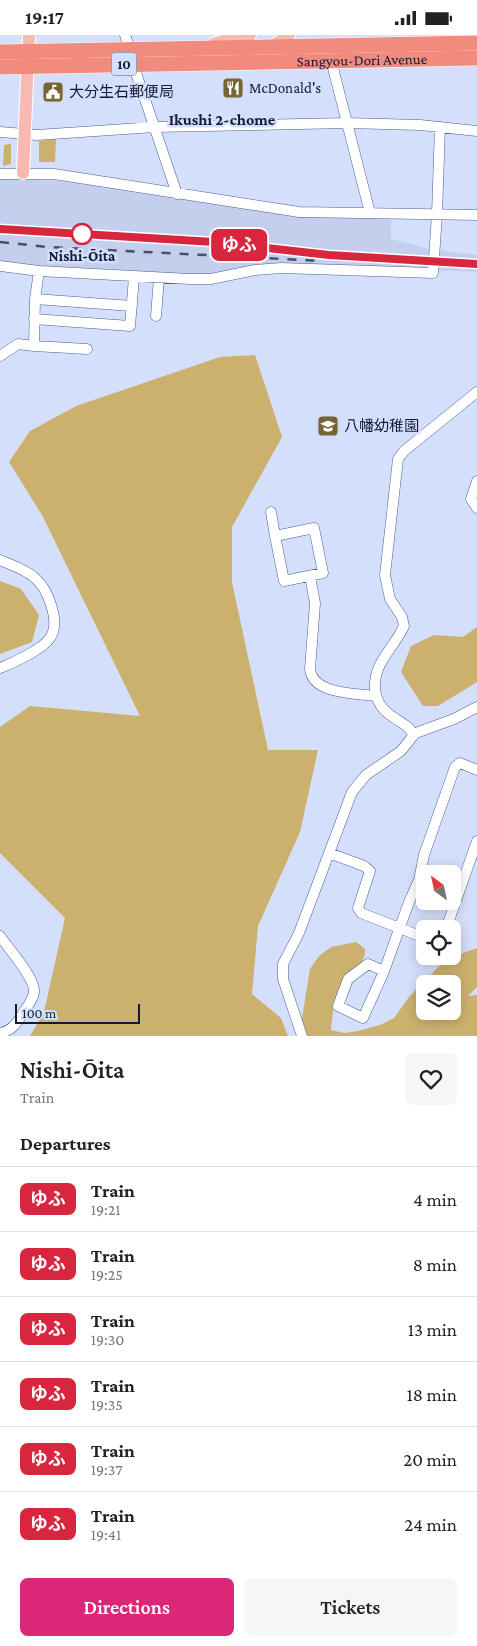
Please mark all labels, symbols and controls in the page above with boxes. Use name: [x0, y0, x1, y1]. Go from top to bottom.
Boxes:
text: 19:17: [25, 7, 64, 28]
street label: Sangyou-Dori Avenue: [296, 51, 428, 70]
road number: 10: [112, 53, 136, 75]
restaurant icon: McDonald's: [221, 76, 245, 100]
public building icon: 大分生石郵便局: [41, 80, 65, 104]
place label: McDonald's: [249, 80, 321, 96]
place label: 大分生石郵便局: [69, 84, 174, 100]
district label: Ikushi 2-chome: [169, 111, 276, 128]
marker: Nishi-Ōita: [71, 223, 93, 245]
line badge: ゆふ: [216, 229, 262, 261]
text: ゆふ: [221, 235, 257, 255]
place label: Nishi-Ōita: [49, 248, 116, 264]
school or university icon: 八幡幼稚園: [316, 414, 340, 438]
place label: 八幡幼稚園: [344, 418, 419, 434]
north arrow: [416, 865, 461, 910]
map controls: [416, 865, 461, 1020]
button: locate: [416, 920, 461, 965]
button: layers: [416, 975, 461, 1020]
scale bar: [15, 1001, 140, 1024]
text: 100 m: [22, 1005, 56, 1021]
button: heart: [405, 1053, 457, 1105]
text: Nishi-Ōita: [20, 1056, 124, 1083]
text: Train: [20, 1089, 54, 1106]
text: Departures: [20, 1133, 111, 1154]
text: Train: [91, 1180, 135, 1201]
text: ゆふ: [30, 1189, 66, 1209]
text: 4 min: [413, 1189, 457, 1210]
text: 19:21: [91, 1201, 121, 1218]
text: Train: [91, 1245, 135, 1266]
text: ゆふ: [30, 1254, 66, 1274]
text: 8 min: [413, 1254, 457, 1275]
text: 19:25: [91, 1266, 123, 1283]
text: Train: [91, 1310, 135, 1331]
text: ゆふ: [30, 1319, 66, 1339]
text: 13 min: [408, 1319, 457, 1340]
text: 19:30: [91, 1331, 124, 1348]
text: Train: [91, 1375, 135, 1396]
text: ゆふ: [30, 1384, 66, 1404]
text: 18 min: [406, 1384, 457, 1405]
text: 19:35: [91, 1396, 123, 1413]
text: Train: [91, 1440, 135, 1461]
text: ゆふ: [30, 1449, 66, 1469]
text: 20 min: [403, 1449, 457, 1470]
text: 19:37: [91, 1461, 123, 1478]
text: Train: [91, 1505, 135, 1526]
text: ゆふ: [30, 1514, 66, 1534]
text: 24 min: [404, 1514, 457, 1535]
text: 19:41: [91, 1526, 121, 1543]
button: Directions: [20, 1578, 234, 1636]
button: Tickets: [244, 1578, 457, 1636]

